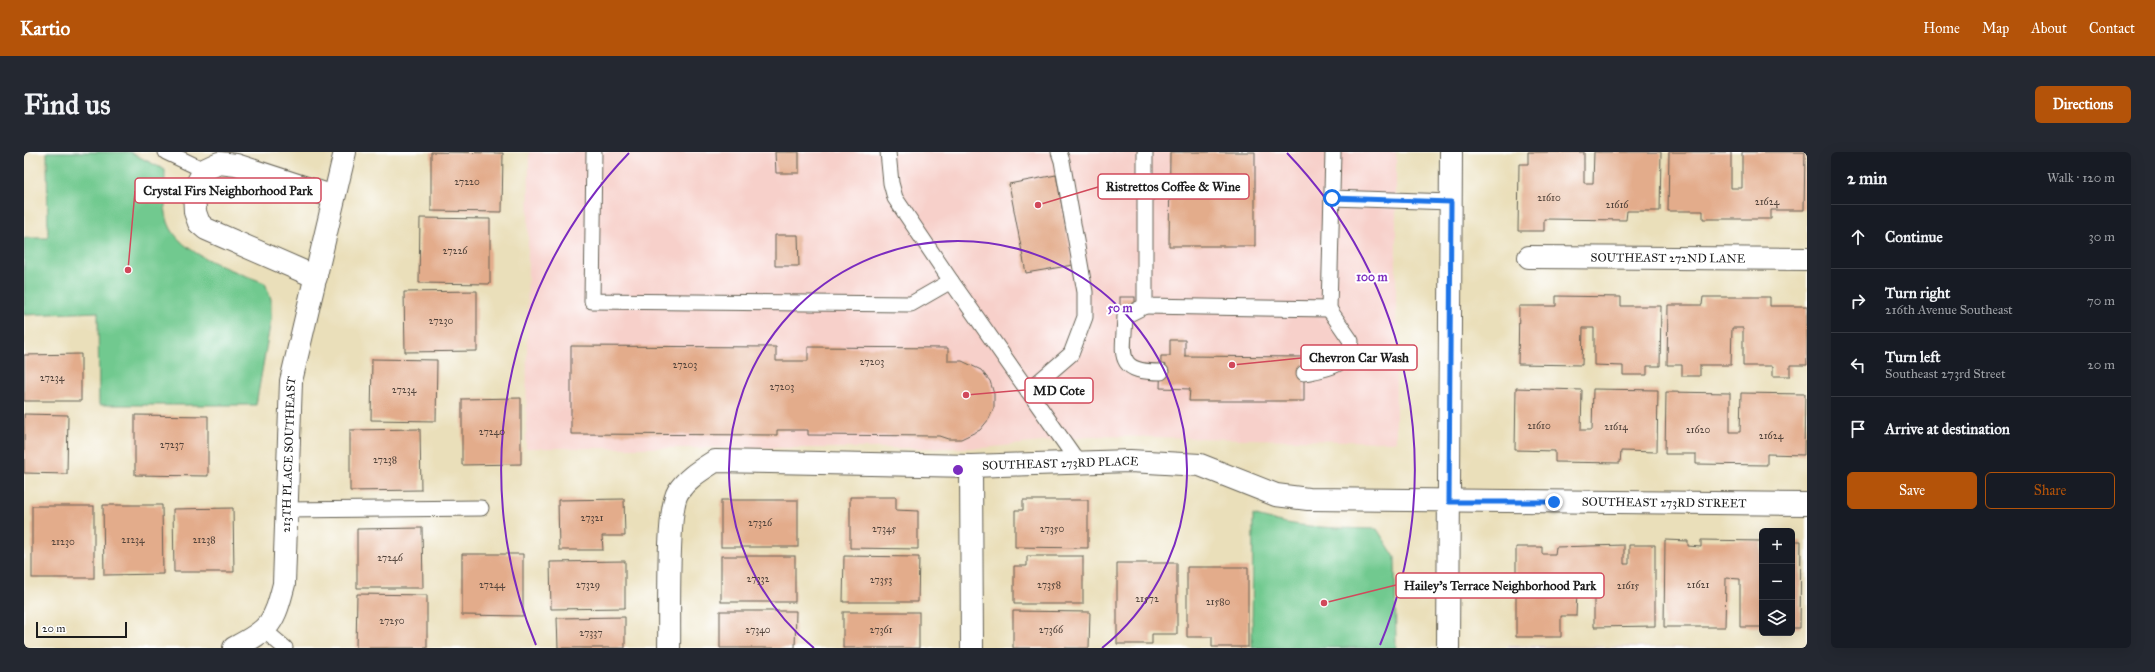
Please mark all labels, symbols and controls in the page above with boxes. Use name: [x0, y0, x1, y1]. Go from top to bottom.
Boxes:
text: Kartio: [20, 17, 70, 40]
text: Home: [1923, 20, 1960, 37]
text: Map: [1982, 20, 2009, 37]
text: About: [2031, 20, 2067, 37]
text: Contact: [2089, 20, 2135, 37]
button: Directions: [2035, 86, 2131, 123]
text: Find us: [24, 87, 110, 122]
text: 2 min: [1847, 168, 1887, 189]
text: Walk · 120 m: [2047, 170, 2115, 186]
callout: Ristrettos Coffee & Wine: [1098, 174, 1249, 199]
house number: 27220: [454, 176, 480, 188]
callout: Crystal Firs Neighborhood Park: [135, 178, 321, 203]
text: Ristrettos Coffee & Wine: [1106, 179, 1241, 195]
text: Crystal Firs Neighborhood Park: [143, 183, 314, 199]
route start: [1323, 189, 1341, 207]
house number: 21610: [1537, 192, 1561, 204]
house number: 21624: [1755, 196, 1780, 208]
house number: 21616: [1606, 199, 1629, 211]
icon: ahead: [1847, 226, 1869, 248]
text: Continue: [1885, 228, 1943, 246]
text: 30 m: [2089, 229, 2115, 245]
house number: 27226: [443, 245, 468, 257]
street label: SOUTHEAST 272ND LANE: [1591, 250, 1746, 266]
text: 100 m: [1356, 270, 1389, 284]
text: Turn right: [1885, 284, 1950, 302]
icon: right: [1847, 290, 1869, 312]
text: 70 m: [2087, 293, 2115, 309]
text: 50 m: [1107, 301, 1134, 315]
text: 216th Avenue Southeast: [1885, 302, 2013, 318]
house number: 27230: [429, 315, 454, 327]
callout: Chevron Car Wash: [1301, 345, 1417, 370]
text: Turn left: [1885, 348, 1941, 366]
text: Chevron Car Wash: [1309, 350, 1410, 366]
icon: left: [1847, 354, 1869, 376]
house number: 27203: [860, 356, 884, 368]
text: 20 m: [2087, 357, 2115, 373]
house number: 27203: [673, 359, 697, 371]
text: Southeast 273rd Street: [1885, 366, 2006, 382]
house number: 27234: [40, 372, 65, 384]
street label: 213TH PLACE SOUTHEAST: [279, 375, 299, 533]
callout: MD Cote: [1025, 378, 1093, 403]
house number: 27203: [770, 381, 794, 393]
text: MD Cote: [1033, 383, 1086, 399]
house number: 27234: [392, 384, 417, 396]
icon: arrive: [1847, 418, 1869, 440]
house number: 21610: [1527, 420, 1551, 432]
text: Arrive at destination: [1885, 420, 2010, 438]
house number: 21614: [1604, 421, 1628, 433]
house number: 21620: [1686, 424, 1711, 436]
house number: 27240: [479, 426, 505, 438]
house number: 21624: [1759, 430, 1784, 442]
house number: 27237: [160, 439, 184, 451]
house number: 27238: [373, 454, 397, 466]
street label: SOUTHEAST 273RD PLACE: [982, 454, 1139, 473]
centre of rings: [951, 463, 965, 477]
button: Save: [1847, 472, 1977, 509]
button: Share: [1985, 472, 2115, 509]
route end: [1545, 493, 1563, 511]
street label: SOUTHEAST 273RD STREET: [1582, 495, 1747, 510]
house number: 27321: [581, 512, 603, 524]
house number: 27326: [748, 517, 773, 529]
house number: 27345: [872, 523, 896, 535]
house number: 27350: [1040, 523, 1064, 535]
map controls: [1759, 528, 1795, 636]
button: +: [1759, 528, 1795, 564]
house number: 21234: [121, 534, 145, 546]
house number: 21238: [192, 534, 216, 546]
house number: 21230: [51, 536, 75, 548]
house number: 27246: [377, 552, 404, 564]
button: −: [1759, 564, 1795, 600]
house number: 27332: [747, 573, 770, 585]
callout: Hailey's Terrace Neighborhood Park: [1396, 573, 1604, 598]
house number: 27353: [870, 574, 892, 586]
text: Hailey's Terrace Neighborhood Park: [1404, 578, 1597, 594]
house number: 27244: [479, 579, 505, 591]
house number: 27329: [576, 579, 600, 591]
house number: 27358: [1037, 579, 1061, 591]
house number: 21621: [1687, 579, 1709, 591]
house number: 21615: [1617, 580, 1640, 592]
house number: 21572: [1135, 593, 1159, 605]
house number: 21580: [1206, 596, 1230, 608]
button: layers: [1759, 600, 1795, 636]
house number: 27250: [379, 615, 405, 627]
scale bar: [36, 620, 127, 639]
text: 20 m: [42, 622, 65, 635]
house number: 27340: [745, 624, 771, 636]
house number: 27361: [869, 624, 893, 636]
house number: 27366: [1039, 624, 1064, 636]
house number: 27337: [579, 627, 603, 639]

